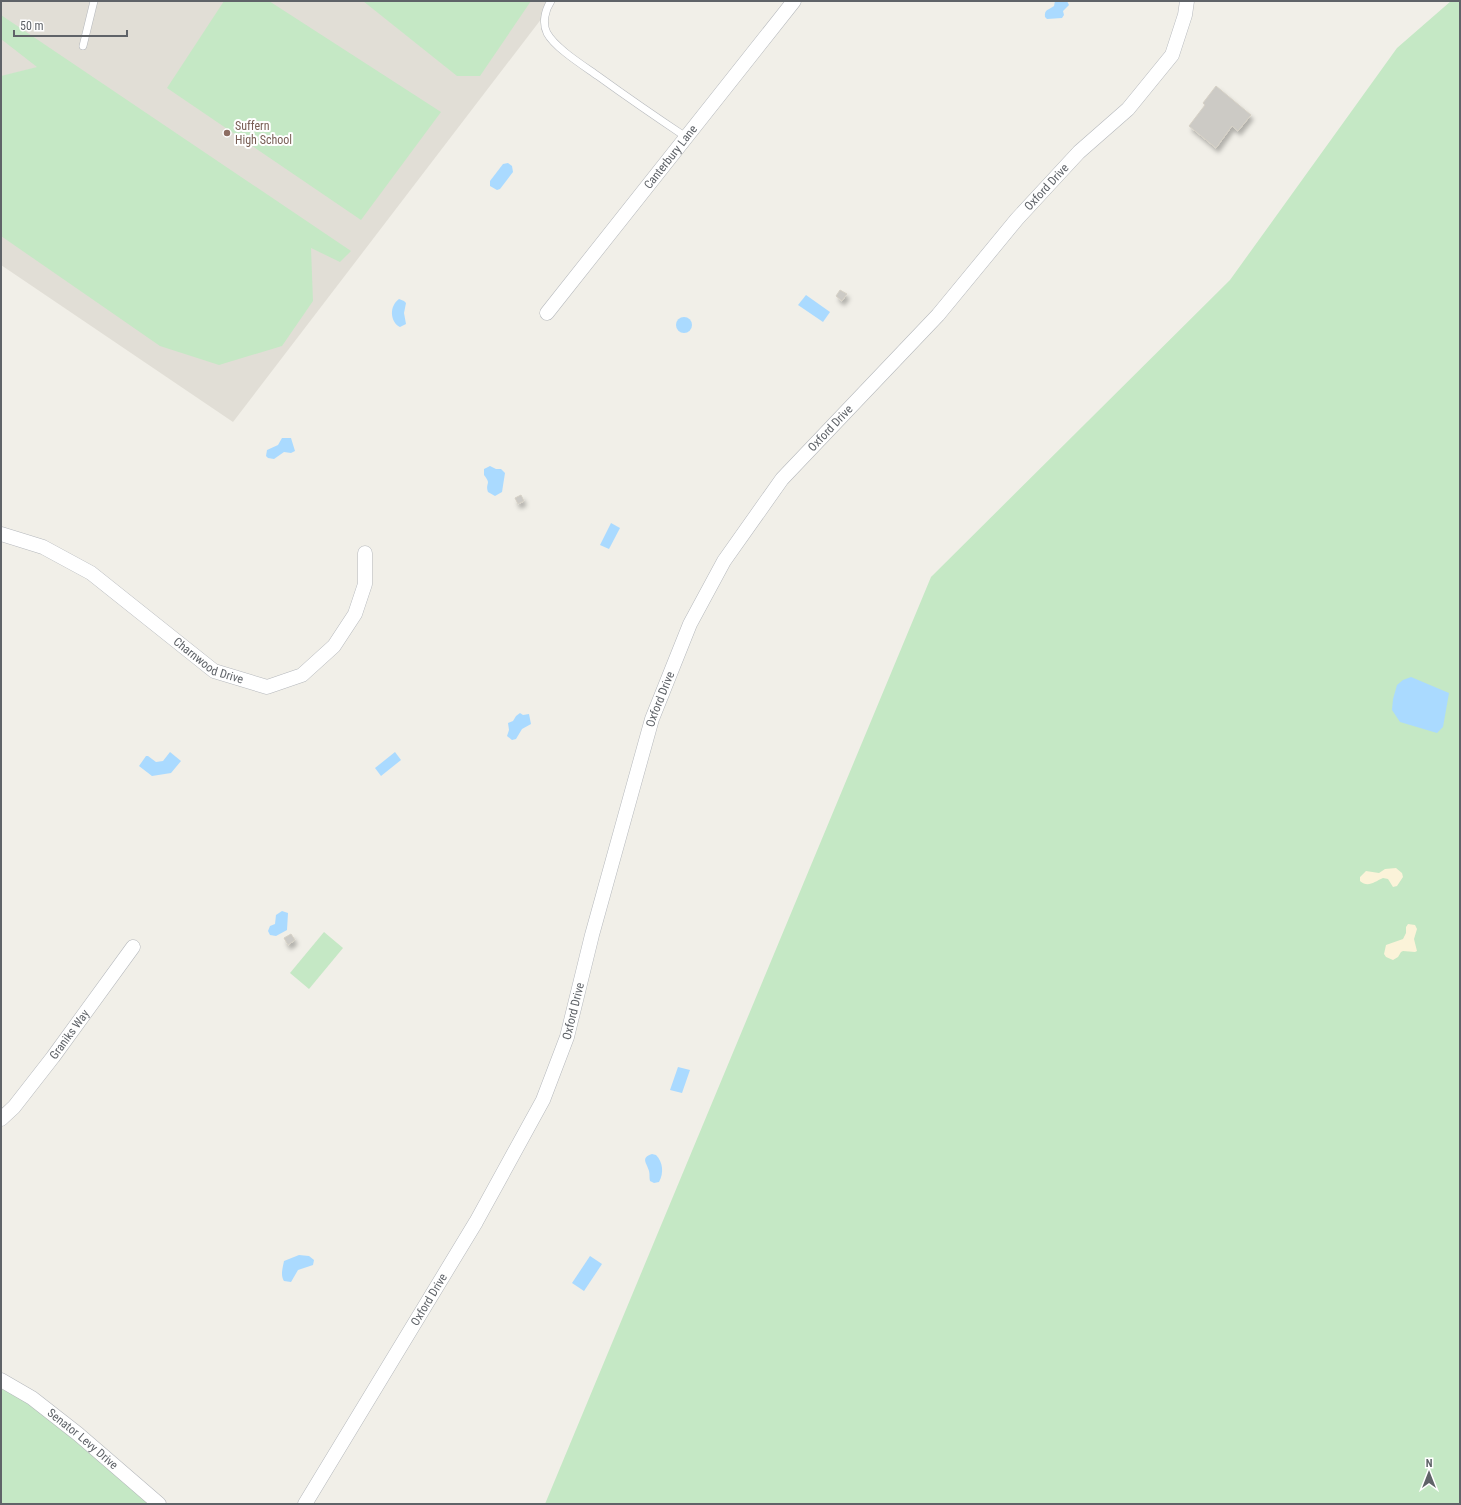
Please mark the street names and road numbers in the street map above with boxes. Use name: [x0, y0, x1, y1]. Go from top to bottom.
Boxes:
street label: Canterbury Lane: [641, 122, 700, 192]
street label: Oxford Drive: [1021, 161, 1072, 213]
street label: Oxford Drive: [805, 402, 856, 454]
street label: Charnwood Drive: [171, 634, 245, 687]
street label: Oxford Drive: [643, 669, 677, 728]
street label: Oxford Drive: [560, 981, 587, 1041]
street label: Graniks Way: [47, 1007, 92, 1062]
street label: Oxford Drive: [408, 1271, 450, 1328]
street label: Senator Levy Drive: [45, 1406, 121, 1473]

